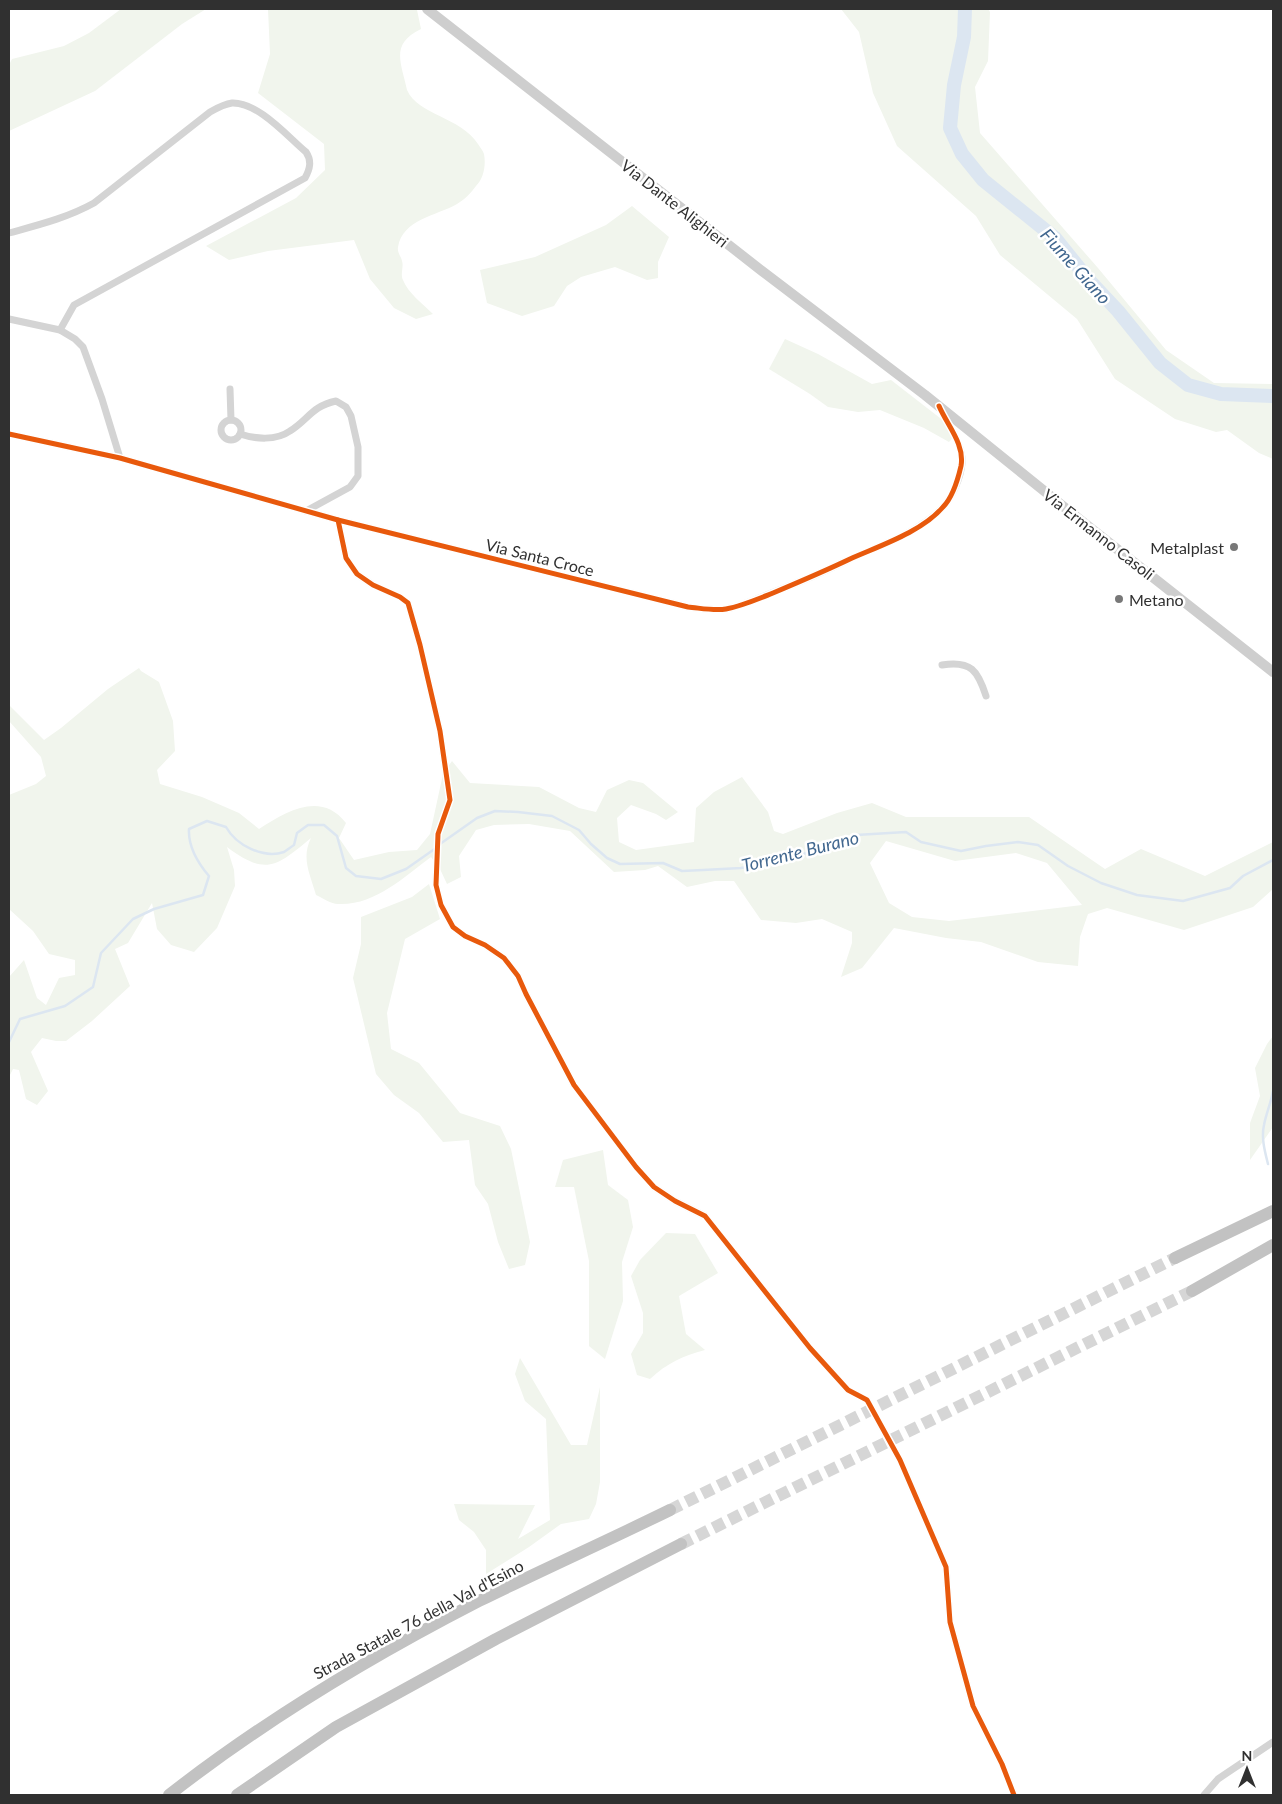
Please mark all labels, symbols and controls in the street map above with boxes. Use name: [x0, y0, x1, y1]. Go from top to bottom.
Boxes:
street label: Via Dante Alighieri: [618, 155, 732, 251]
water label: Fiume Giano: [1036, 224, 1116, 308]
street label: Via Ermanno Casoli: [1040, 485, 1158, 583]
street label: Via Santa Croce: [484, 534, 596, 580]
place label: Metalplast: [1150, 538, 1224, 557]
marker: Metalplast: [1228, 541, 1240, 553]
place label: Metano: [1129, 590, 1184, 609]
marker: Metano: [1113, 593, 1125, 605]
water label: Torrente Burano: [739, 826, 861, 876]
street label: Strada Statale 76 della Val d'Esino: [310, 1555, 526, 1683]
north arrow: [1222, 1744, 1272, 1794]
text: N: [1242, 1747, 1252, 1764]

